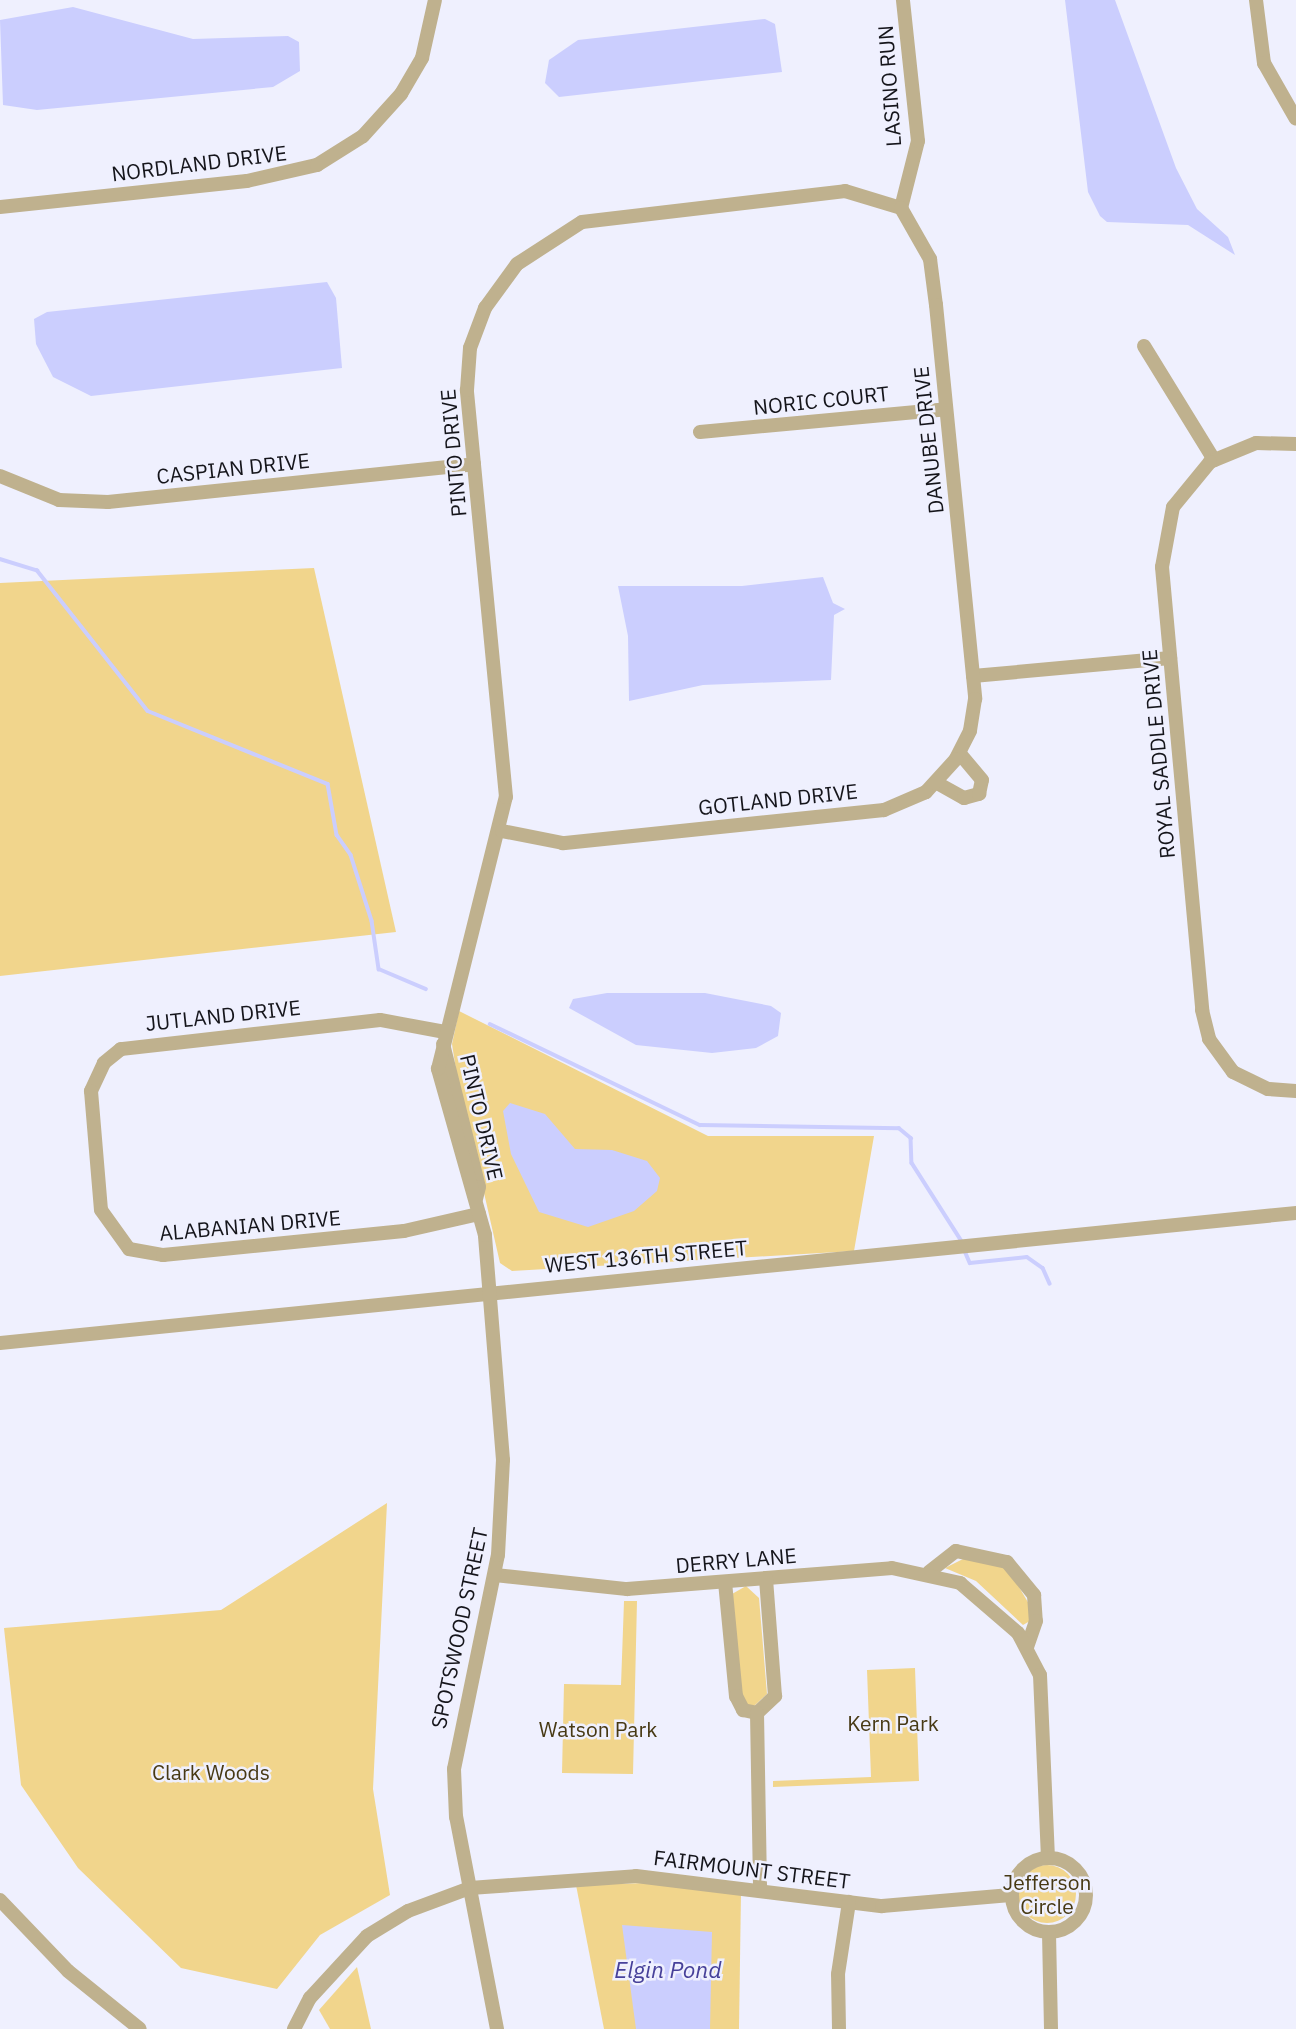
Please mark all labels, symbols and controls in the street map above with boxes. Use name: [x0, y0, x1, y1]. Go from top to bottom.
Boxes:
street label: LASINO RUN: [872, 24, 906, 148]
street label: NORDLAND DRIVE: [110, 140, 288, 186]
street label: DANUBE DRIVE: [908, 365, 948, 515]
street label: NORIC COURT: [752, 380, 890, 420]
street label: PINTO DRIVE: [435, 388, 471, 518]
street label: CASPIAN DRIVE: [155, 447, 311, 489]
street label: ROYAL SADDLE DRIVE: [1136, 648, 1180, 860]
street label: GOTLAND DRIVE: [697, 778, 859, 820]
street label: JUTLAND DRIVE: [144, 994, 302, 1036]
street label: PINTO DRIVE: [455, 1052, 509, 1182]
street label: ALABANIAN DRIVE: [158, 1205, 342, 1245]
street label: WEST 136TH STREET: [544, 1235, 748, 1277]
street label: SPOTSWOOD STREET: [425, 1525, 493, 1731]
street label: DERRY LANE: [674, 1542, 798, 1578]
park label: Kern Park: [847, 1710, 939, 1736]
park label: Watson Park: [539, 1716, 657, 1742]
park label: Clark Woods: [152, 1759, 270, 1785]
street label: FAIRMOUNT STREET: [652, 1844, 852, 1894]
park label: Jefferson Circle: [1003, 1869, 1091, 1919]
water label: Elgin Pond: [614, 1955, 722, 1983]

